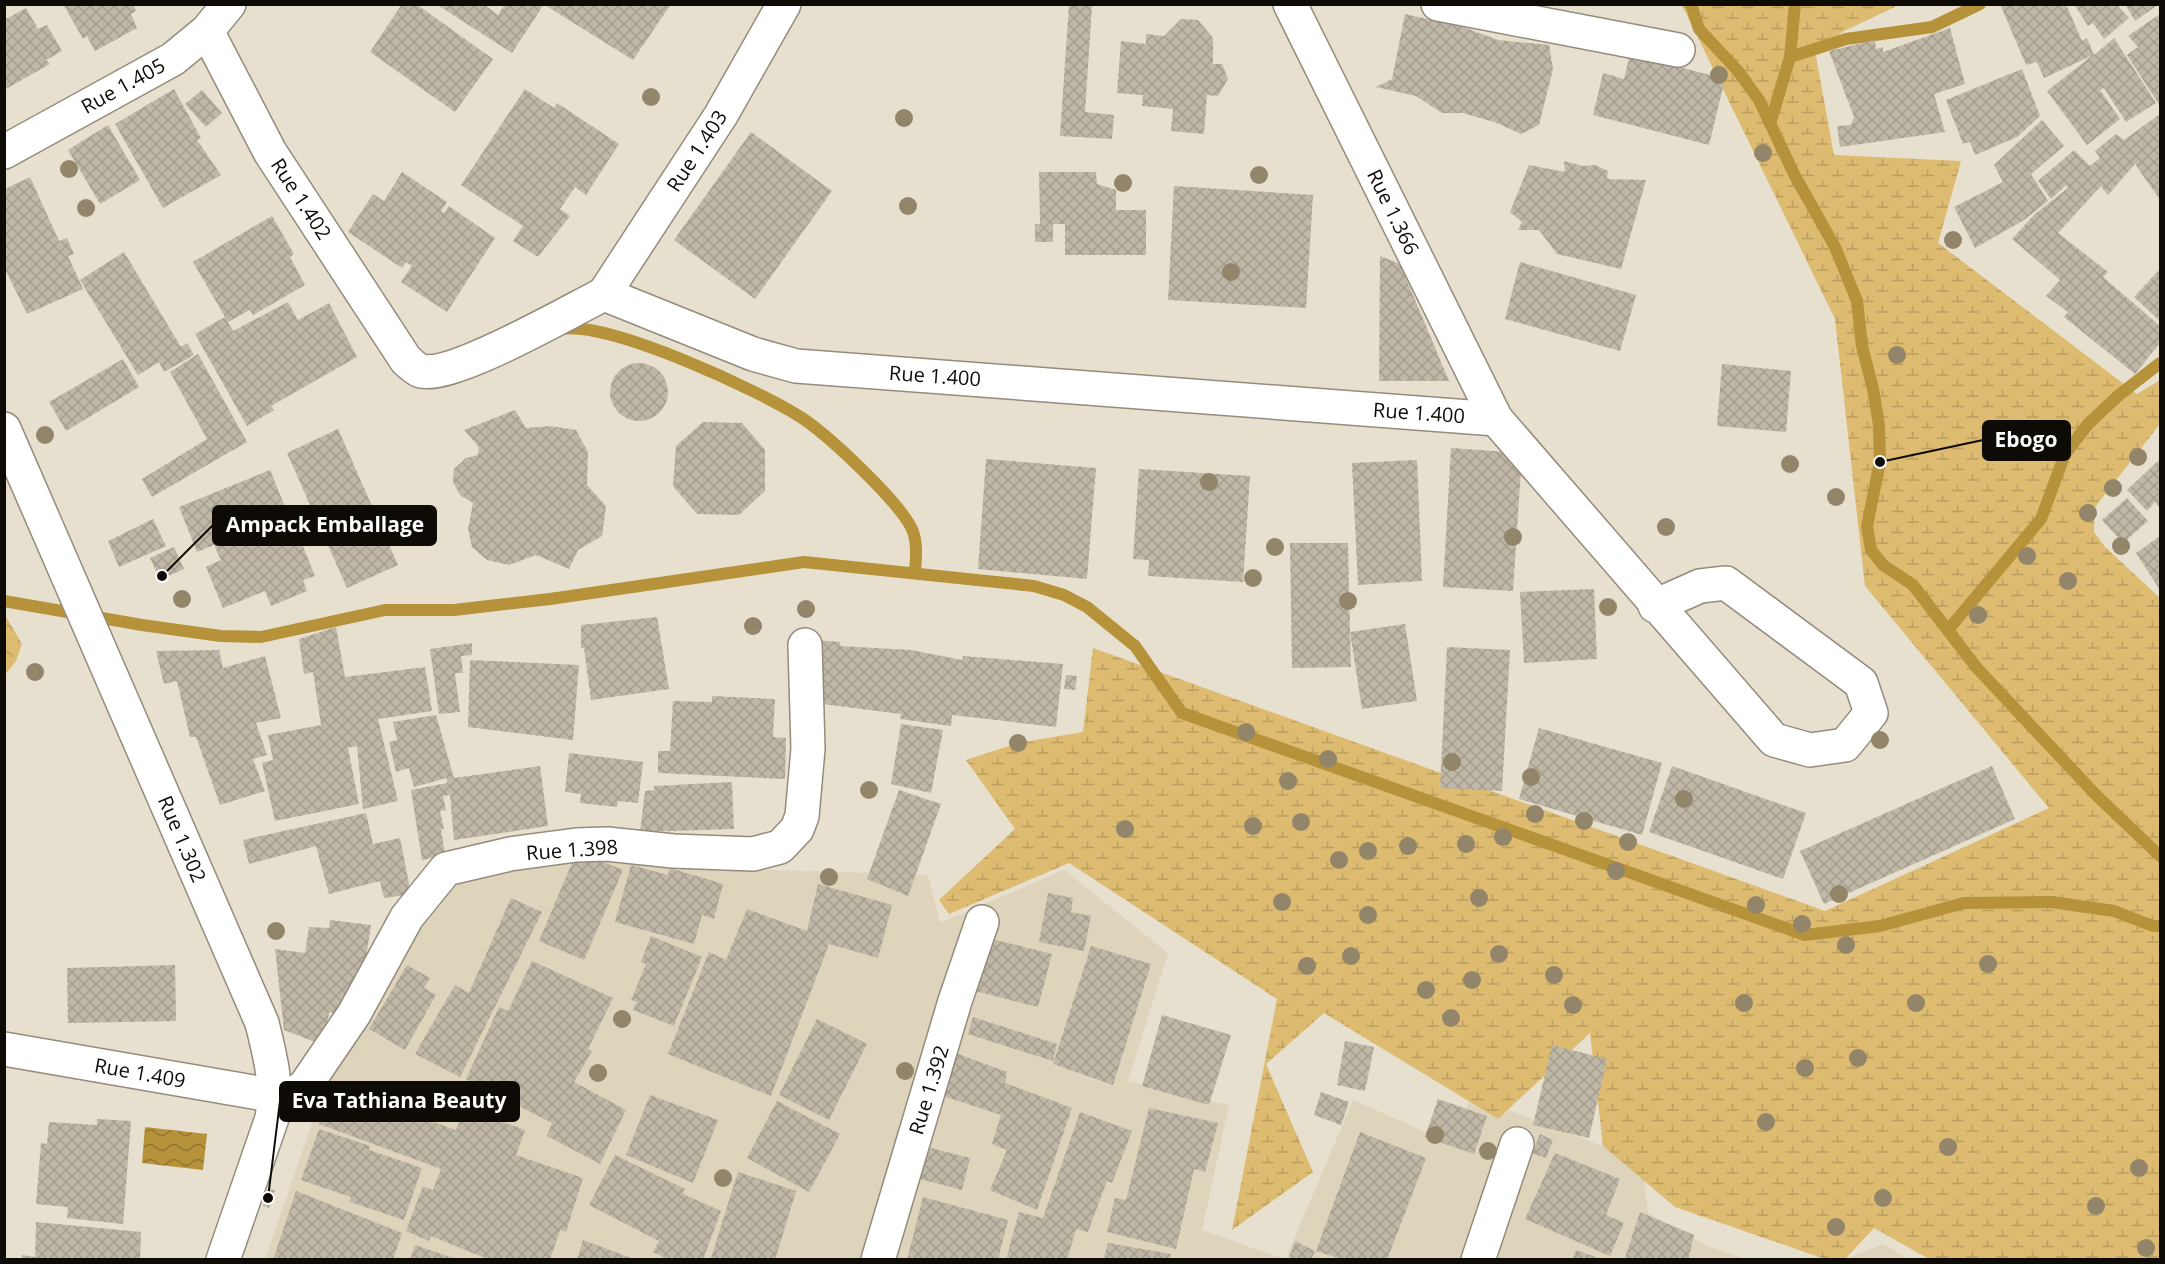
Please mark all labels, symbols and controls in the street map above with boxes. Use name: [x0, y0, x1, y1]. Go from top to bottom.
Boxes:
street label: Rue 1.405: [76, 51, 170, 120]
street label: Rue 1.403: [660, 105, 733, 197]
street label: Rue 1.402: [265, 153, 338, 245]
street label: Rue 1.366: [1361, 165, 1426, 259]
street label: Rue 1.400: [888, 359, 982, 392]
street label: Rue 1.400: [1372, 396, 1466, 429]
callout: Ebogo: [1983, 421, 2070, 460]
text: Ebogo: [1995, 425, 2057, 453]
callout: Ampack Emballage: [213, 506, 436, 545]
text: Ampack Emballage: [226, 510, 424, 538]
street label: Rue 1.302: [152, 791, 213, 886]
street label: Rue 1.398: [525, 833, 619, 866]
street label: Rue 1.392: [902, 1042, 955, 1138]
street label: Rue 1.409: [92, 1051, 188, 1094]
callout: Eva Tathiana Beauty: [280, 1082, 519, 1121]
text: Eva Tathiana Beauty: [292, 1086, 506, 1114]

